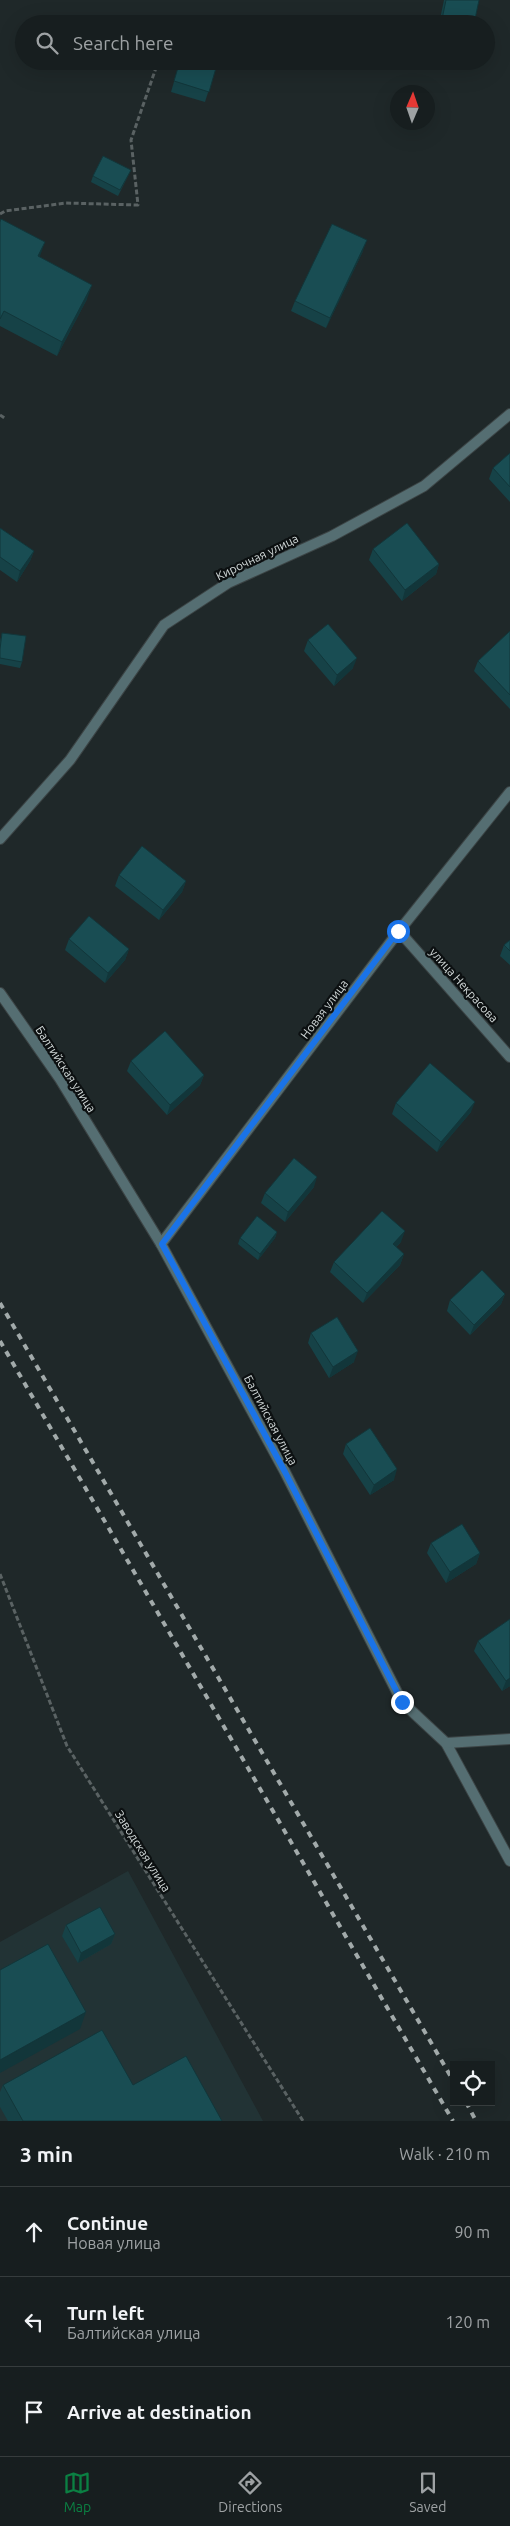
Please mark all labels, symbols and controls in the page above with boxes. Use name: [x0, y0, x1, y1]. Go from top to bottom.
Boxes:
search box: [15, 15, 495, 70]
icon: search: [33, 29, 61, 57]
text: Search here: [73, 32, 173, 54]
north arrow: [390, 85, 435, 130]
street label: Кирочная улица: [214, 531, 300, 583]
route start: [387, 920, 410, 943]
street label: улица Некрасова: [427, 945, 501, 1025]
street label: Новая улица: [298, 977, 350, 1041]
street label: Балтийская улица: [33, 1023, 99, 1115]
street label: Балтийская улица: [242, 1373, 300, 1467]
route end: [391, 1691, 414, 1714]
street label: Заводская улица: [113, 1808, 173, 1894]
map controls: [450, 2061, 495, 2106]
button: locate: [450, 2061, 495, 2106]
text: 3 min: [20, 2142, 73, 2166]
text: Walk · 210 m: [399, 2145, 490, 2163]
text: Continue: [67, 2212, 148, 2234]
icon: ahead: [20, 2218, 48, 2246]
text: 90 m: [454, 2223, 490, 2241]
text: Новая улица: [67, 2234, 161, 2252]
text: Turn left: [67, 2302, 145, 2324]
icon: left: [20, 2308, 48, 2336]
text: 120 m: [445, 2313, 490, 2331]
text: Балтийская улица: [67, 2324, 200, 2342]
icon: arrive: [20, 2398, 48, 2426]
text: Arrive at destination: [67, 2401, 252, 2423]
tab: Map: [63, 2469, 91, 2515]
tab: Directions: [218, 2469, 282, 2515]
tab: Saved: [409, 2469, 447, 2515]

